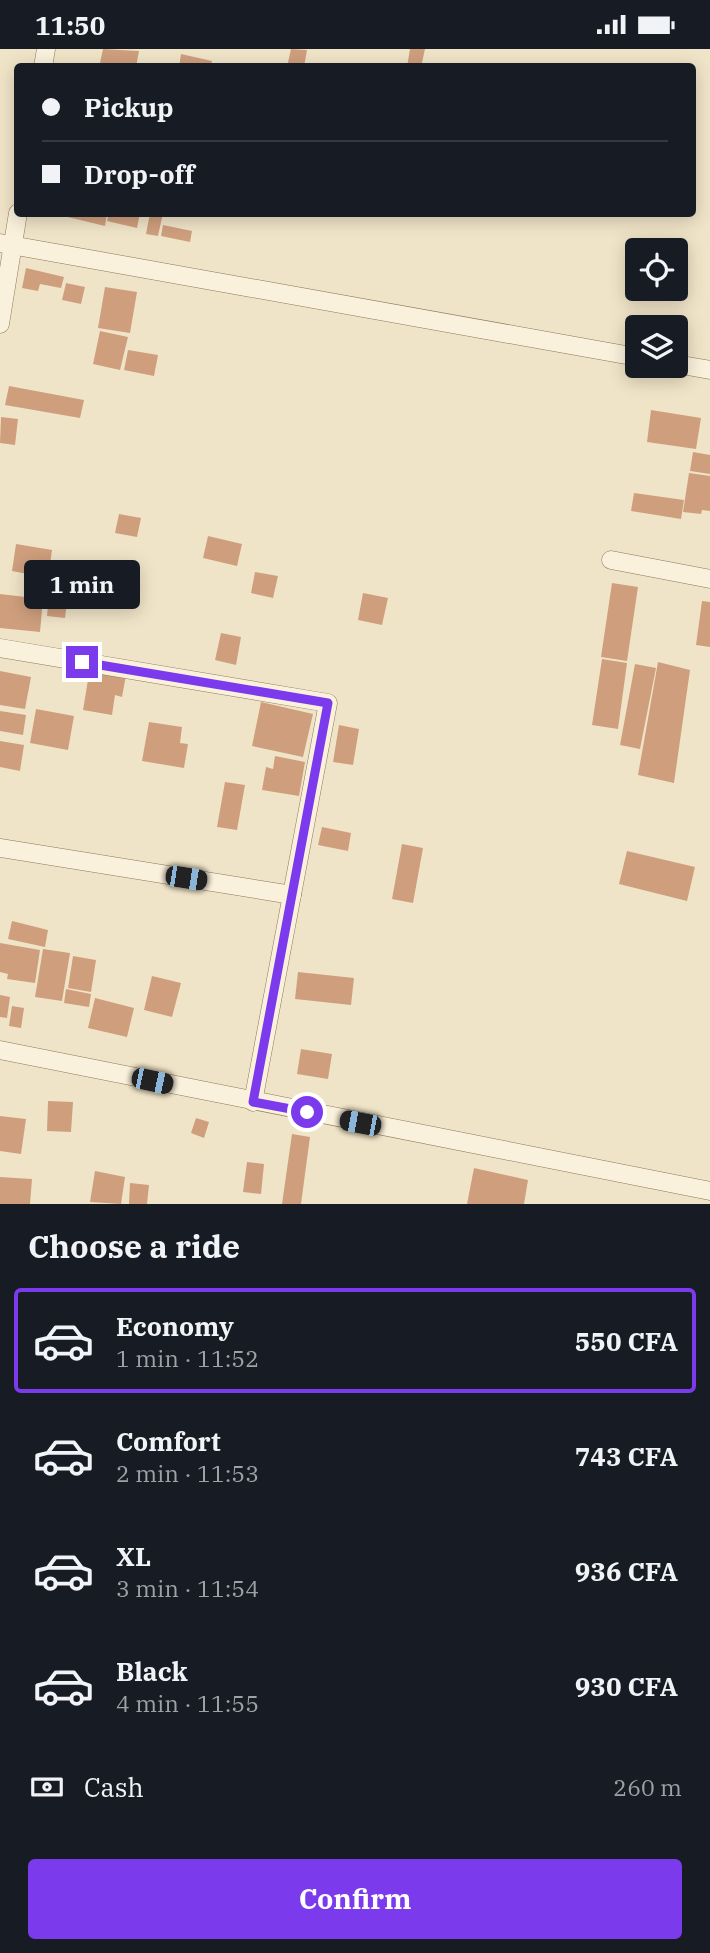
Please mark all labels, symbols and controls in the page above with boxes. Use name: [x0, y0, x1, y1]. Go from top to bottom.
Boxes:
text: 11:50: [35, 8, 105, 42]
text: Pickup: [84, 90, 174, 124]
text: Drop-off: [84, 157, 195, 191]
map controls: [625, 238, 688, 378]
button: locate: [625, 238, 688, 301]
button: layers: [625, 315, 688, 378]
callout: 1 min: [24, 561, 140, 609]
text: 1 min: [50, 569, 114, 599]
route end: [66, 646, 98, 678]
car: [164, 864, 209, 892]
car: [130, 1066, 175, 1096]
route start: [291, 1096, 323, 1128]
car: [338, 1109, 383, 1137]
text: Choose a ride: [28, 1225, 240, 1267]
icon: car: [32, 1309, 95, 1372]
text: Economy: [116, 1309, 234, 1343]
text: 550 CFA: [575, 1324, 678, 1358]
text: 1 min · 11:52: [116, 1343, 259, 1373]
icon: car: [32, 1424, 95, 1487]
text: Comfort: [116, 1424, 221, 1458]
text: 743 CFA: [575, 1439, 678, 1473]
text: 2 min · 11:53: [116, 1458, 259, 1488]
icon: car: [32, 1539, 95, 1602]
text: XL: [116, 1539, 151, 1573]
text: 936 CFA: [575, 1554, 678, 1588]
text: 3 min · 11:54: [116, 1573, 259, 1603]
icon: car: [32, 1654, 95, 1717]
text: Black: [116, 1654, 188, 1688]
text: 930 CFA: [575, 1669, 678, 1703]
text: 4 min · 11:55: [116, 1688, 259, 1718]
icon: cash: [28, 1768, 66, 1806]
text: Cash: [84, 1770, 144, 1804]
text: 260 m: [613, 1772, 682, 1802]
button: Confirm: [28, 1859, 682, 1939]

